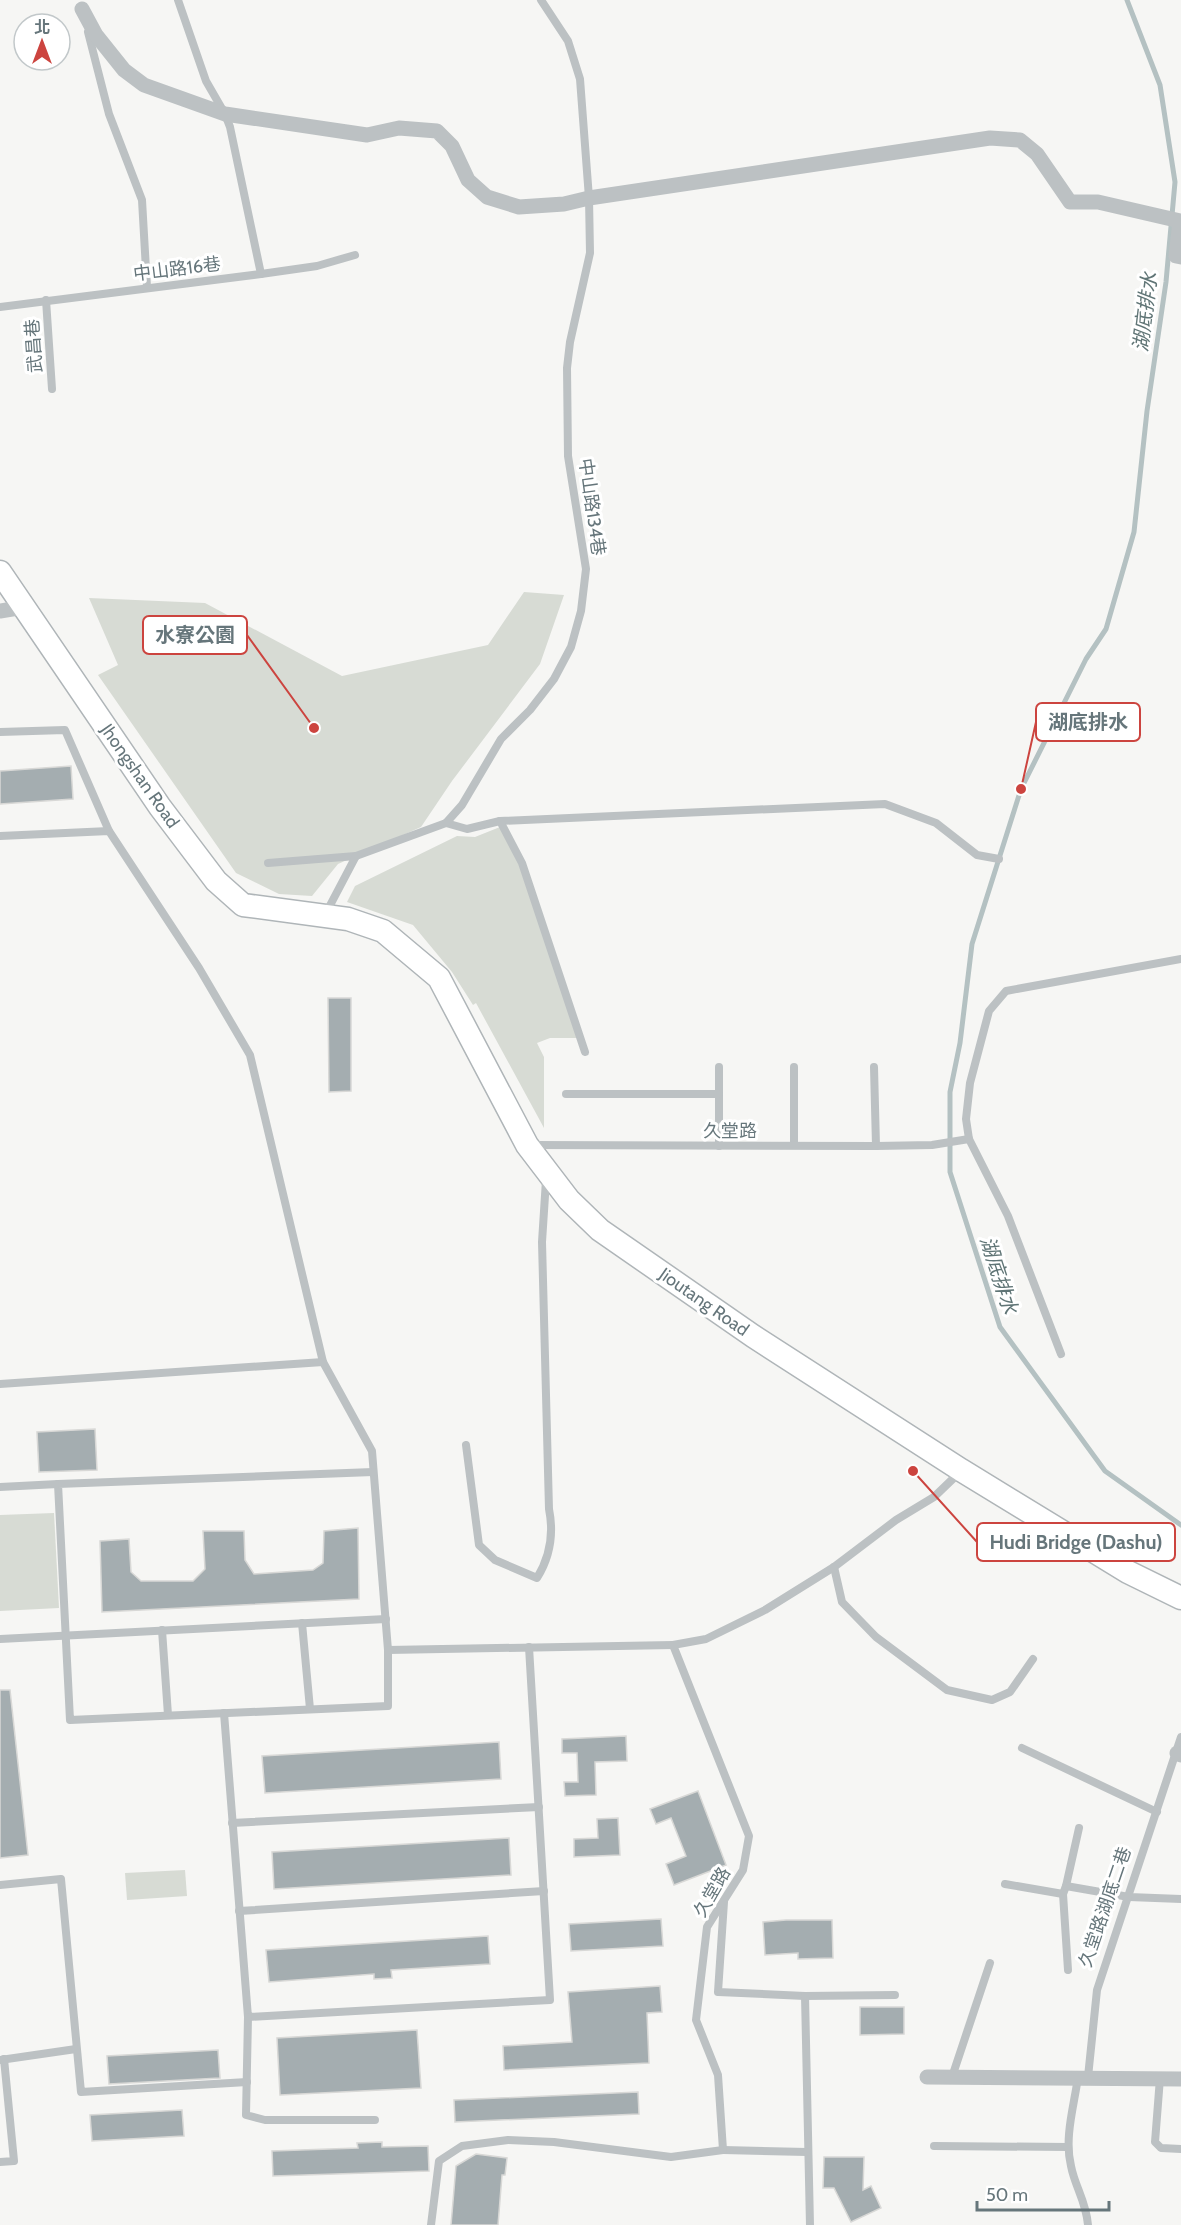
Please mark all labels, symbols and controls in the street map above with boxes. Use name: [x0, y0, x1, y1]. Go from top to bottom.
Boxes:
north arrow: [12, 12, 72, 72]
text: 北: [34, 18, 50, 37]
street label: 中山路16巷: [132, 253, 222, 285]
water label: 湖底排水: [1128, 270, 1162, 353]
street label: 武昌巷: [21, 318, 47, 374]
street label: 中山路134巷: [574, 457, 610, 557]
callout: 水寮公園: [143, 616, 247, 654]
text: 水寮公園: [155, 623, 235, 647]
callout: 湖底排水: [1036, 703, 1140, 741]
text: 湖底排水: [1048, 710, 1128, 734]
street label: Jhongshan Road: [95, 719, 184, 832]
street label: 久堂路: [703, 1120, 757, 1142]
water label: 湖底排水: [975, 1233, 1023, 1318]
street label: Jioutang Road: [654, 1262, 753, 1341]
callout: Hudi Bridge (Dashu): [977, 1523, 1175, 1561]
text: Hudi Bridge (Dashu): [989, 1530, 1163, 1554]
street label: 久堂路湖底二巷: [1074, 1844, 1136, 1970]
street label: 久堂路: [689, 1863, 735, 1921]
scale bar: [977, 2174, 1109, 2212]
text: 50 m: [986, 2184, 1028, 2206]

